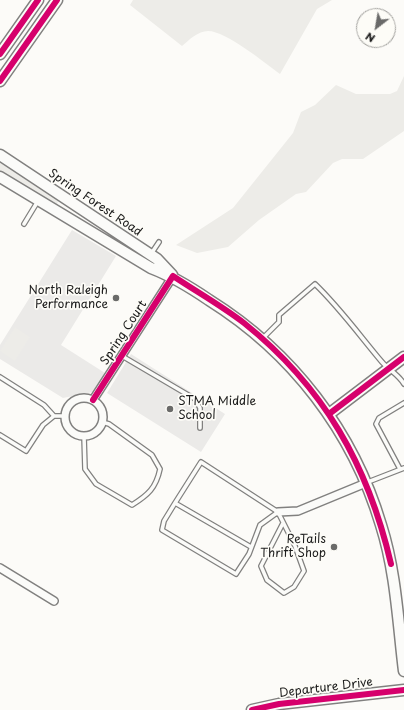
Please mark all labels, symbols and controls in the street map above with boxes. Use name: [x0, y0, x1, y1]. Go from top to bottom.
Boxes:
north arrow: [356, 8, 396, 48]
text: N: [362, 28, 378, 47]
street label: Spring Forest Road: [46, 166, 144, 240]
place label: North Raleigh Performance: [29, 284, 108, 312]
marker: North Raleigh Performance: [111, 293, 121, 303]
street label: Spring Court: [98, 298, 150, 368]
place label: STMA Middle School: [178, 395, 256, 423]
marker: STMA Middle School: [165, 404, 175, 414]
place label: ReTails Thrift Shop: [260, 533, 326, 561]
marker: ReTails Thrift Shop: [329, 542, 339, 552]
street label: Departure Drive: [278, 675, 374, 701]

